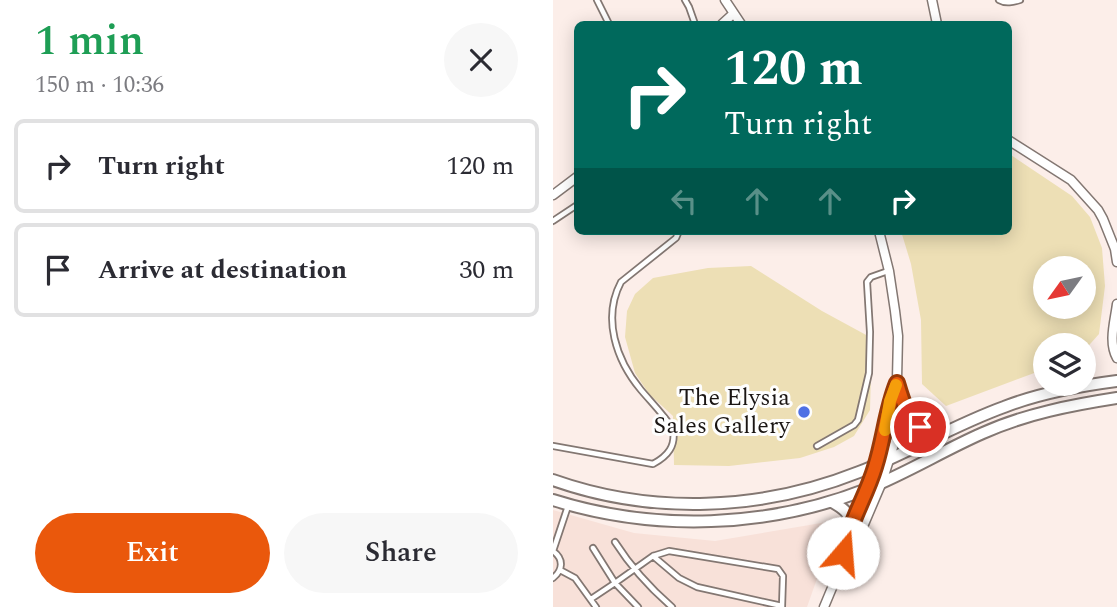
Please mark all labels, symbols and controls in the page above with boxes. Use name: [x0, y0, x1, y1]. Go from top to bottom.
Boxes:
text: 1 min: [35, 10, 144, 73]
button: close: [444, 23, 518, 97]
text: 120 m: [724, 32, 863, 107]
icon: right: [609, 49, 700, 140]
text: 150 m · 10:36: [35, 68, 164, 103]
text: Turn right: [724, 100, 872, 149]
text: Turn right: [98, 146, 225, 186]
text: 120 m: [446, 146, 514, 186]
icon: right: [39, 147, 77, 185]
icon: left: [665, 182, 703, 220]
icon: ahead: [738, 182, 776, 220]
icon: ahead: [811, 182, 849, 220]
icon: right: [884, 182, 922, 220]
text: Arrive at destination: [98, 250, 347, 290]
text: 30 m: [459, 250, 514, 290]
icon: arrive: [39, 251, 77, 289]
north arrow: [1033, 256, 1095, 318]
map controls: [1033, 256, 1096, 396]
button: layers: [1033, 333, 1096, 396]
place label: The Elysia Sales Gallery: [653, 380, 791, 444]
pin: [890, 397, 950, 457]
marker: The Elysia Sales Gallery: [796, 404, 812, 420]
icon: arrive: [901, 408, 939, 446]
button: Exit: [35, 513, 270, 593]
button: Share: [284, 513, 518, 593]
position arrow: [806, 516, 880, 590]

